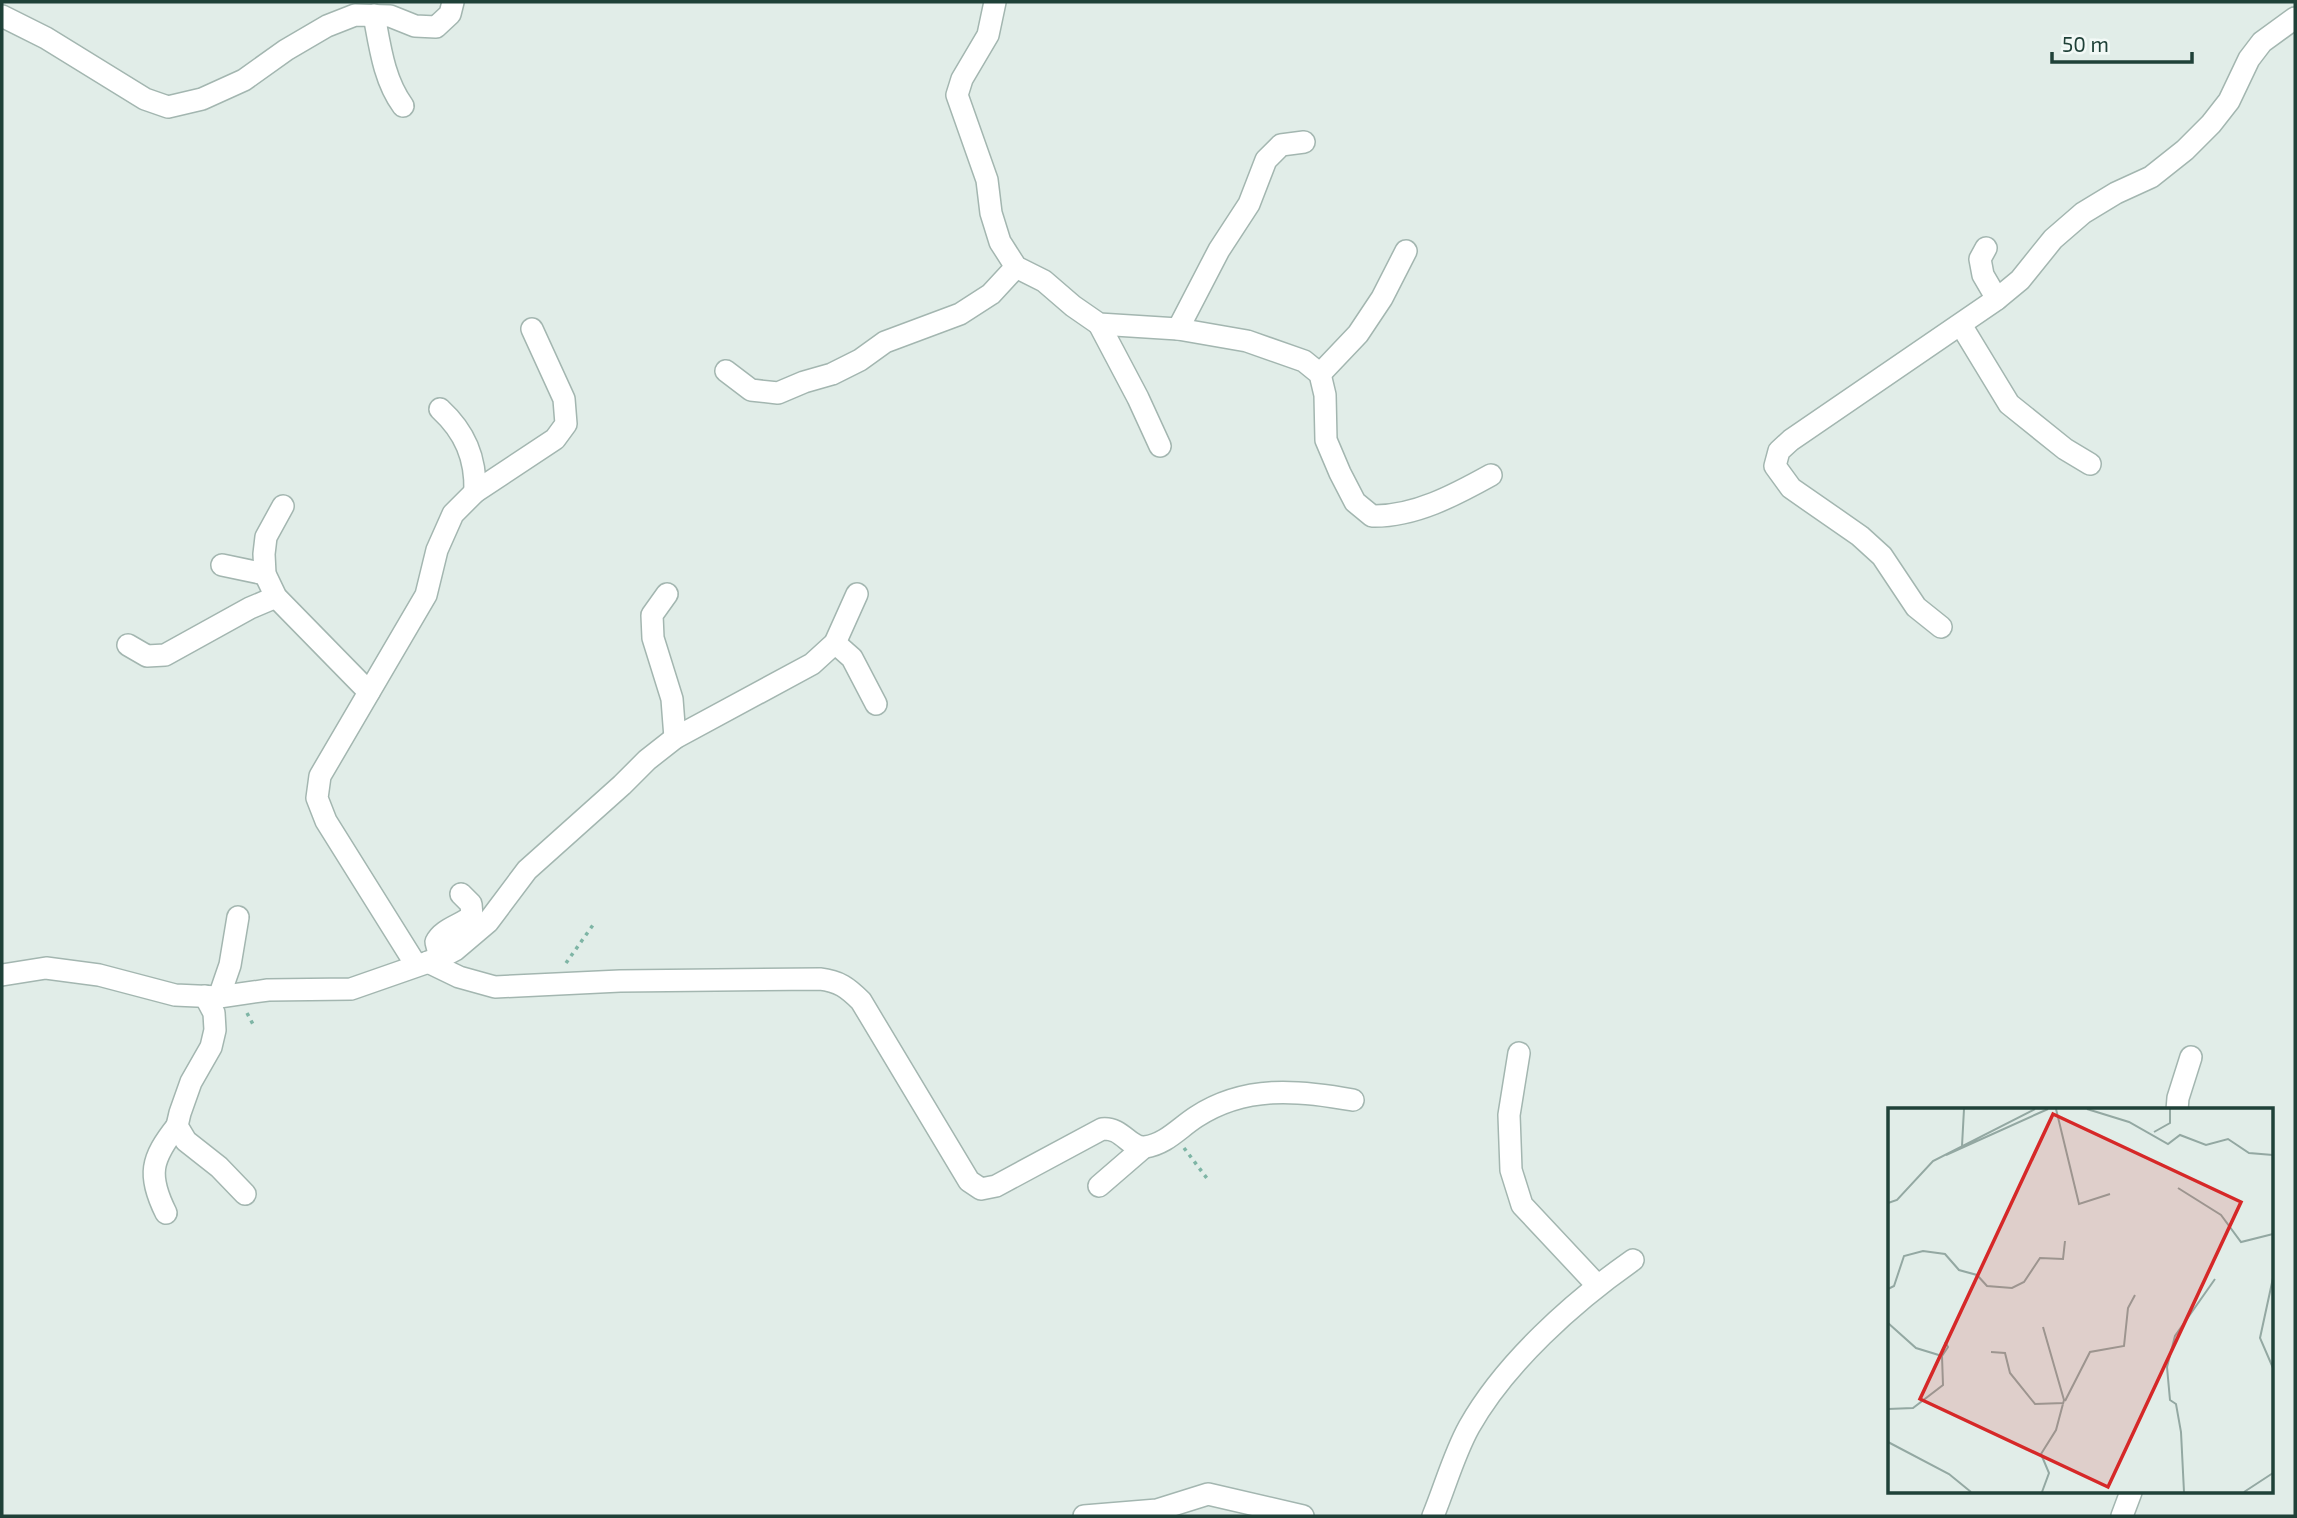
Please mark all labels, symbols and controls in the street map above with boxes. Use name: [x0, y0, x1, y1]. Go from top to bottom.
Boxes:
scale bar: [2052, 21, 2192, 65]
text: 50 m: [2062, 31, 2109, 56]
inset map: [1888, 1108, 2272, 1494]

